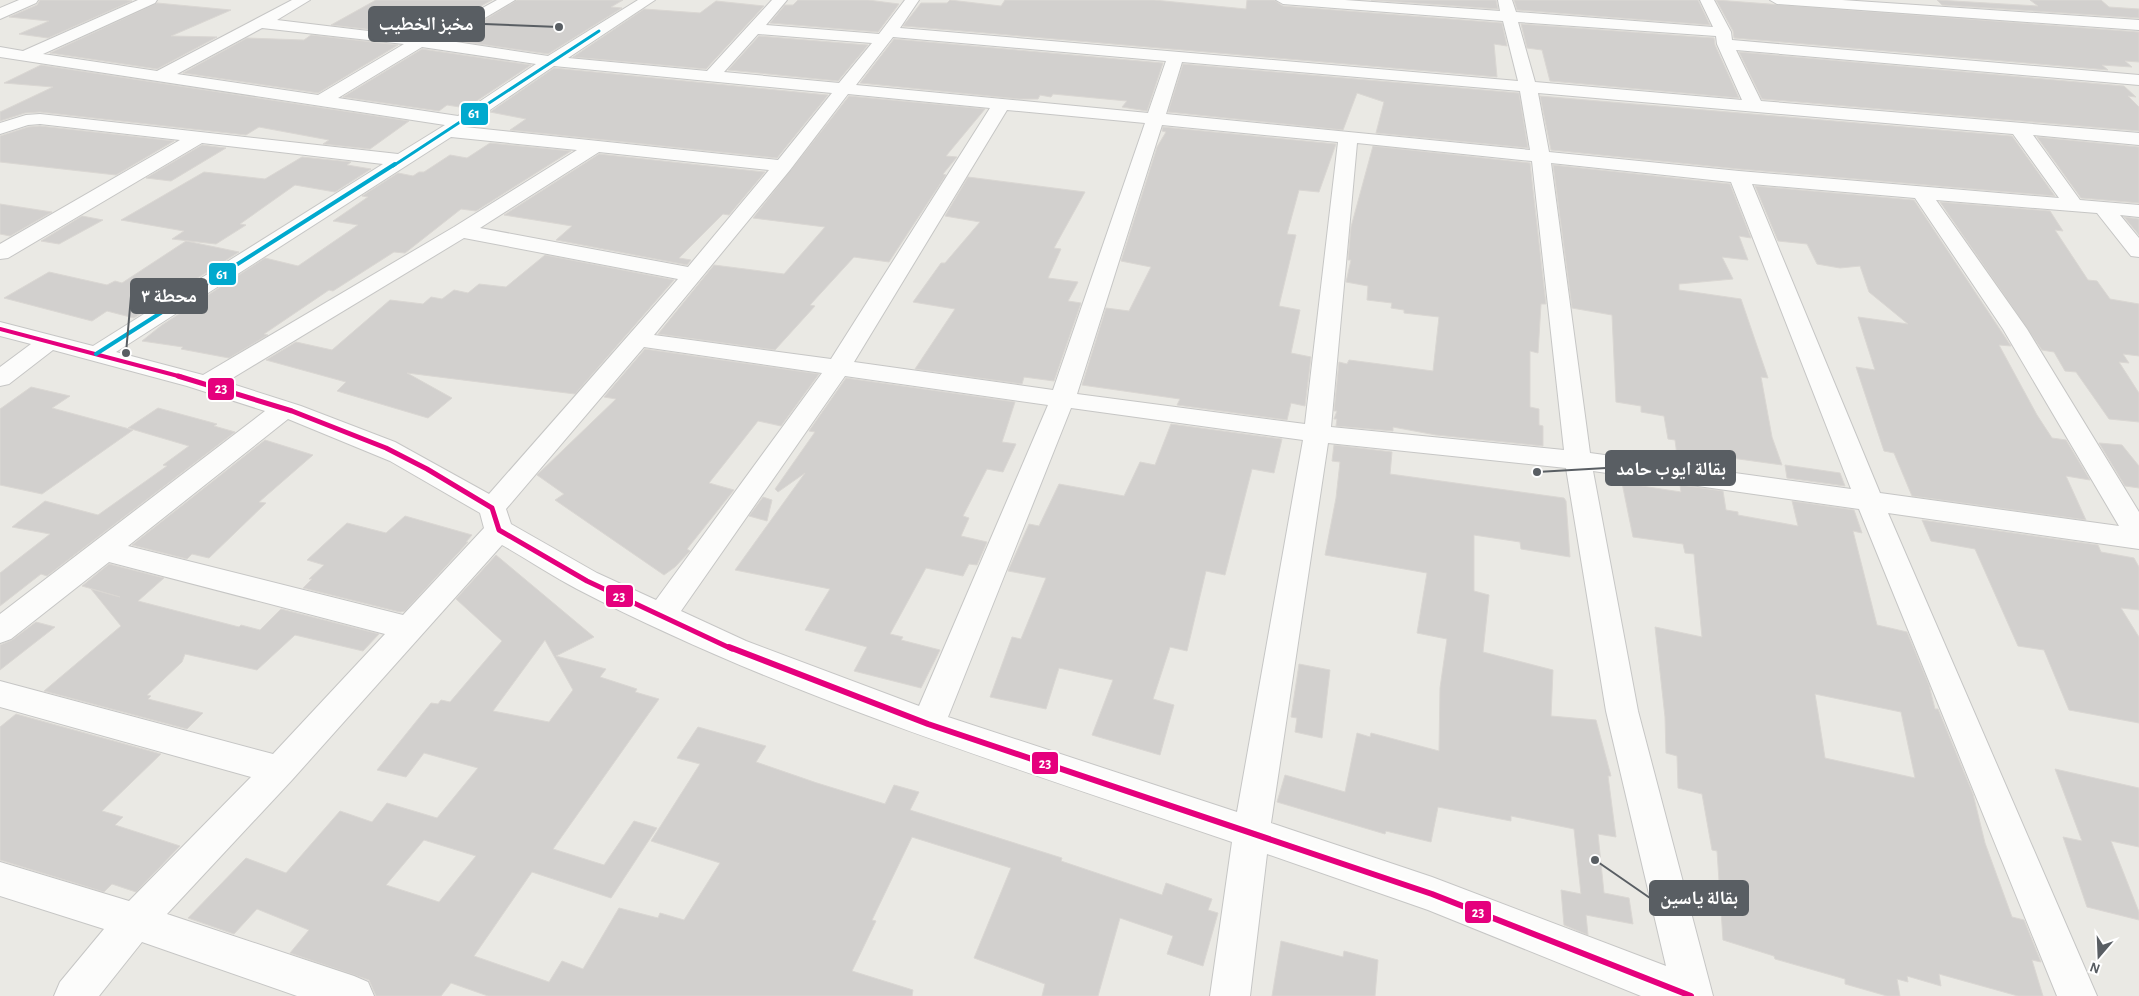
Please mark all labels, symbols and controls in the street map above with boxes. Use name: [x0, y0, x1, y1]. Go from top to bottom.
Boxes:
callout: مخبز الخطيب: [369, 7, 484, 41]
text: مخبز الخطيب: [378, 15, 474, 35]
line badge: 61: [460, 102, 489, 126]
text: 61: [468, 107, 480, 121]
line badge: 61: [208, 262, 237, 286]
text: 61: [216, 268, 228, 282]
callout: محطة ٣: [131, 279, 207, 313]
text: محطة ٣: [141, 287, 197, 306]
line badge: 23: [207, 377, 235, 401]
text: 23: [215, 382, 227, 396]
callout: بقالة ايوب حامد: [1606, 451, 1735, 485]
text: بقالة ايوب حامد: [1616, 460, 1726, 480]
line badge: 23: [605, 584, 634, 608]
text: 23: [613, 590, 625, 604]
line badge: 23: [1031, 751, 1059, 775]
text: 23: [1039, 757, 1051, 771]
callout: بقالة ياسين: [1650, 881, 1748, 915]
text: بقالة ياسين: [1660, 889, 1738, 909]
line badge: 23: [1464, 900, 1492, 924]
text: 23: [1472, 906, 1484, 920]
north arrow: [2074, 931, 2124, 981]
text: N: [2088, 959, 2102, 976]

